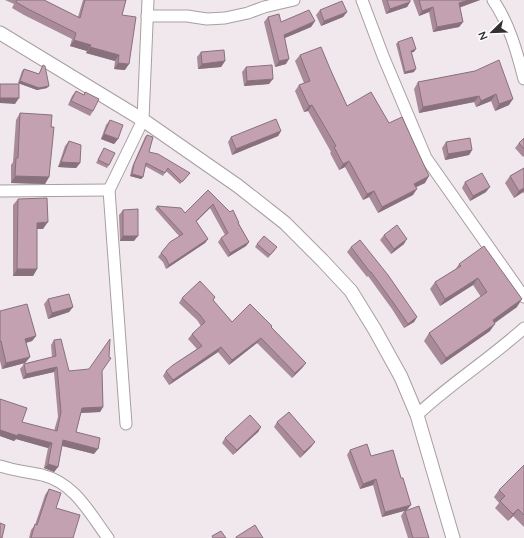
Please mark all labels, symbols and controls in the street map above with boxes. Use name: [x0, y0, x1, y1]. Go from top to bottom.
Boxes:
north arrow: [472, 12, 512, 52]
text: N: [475, 29, 491, 42]

